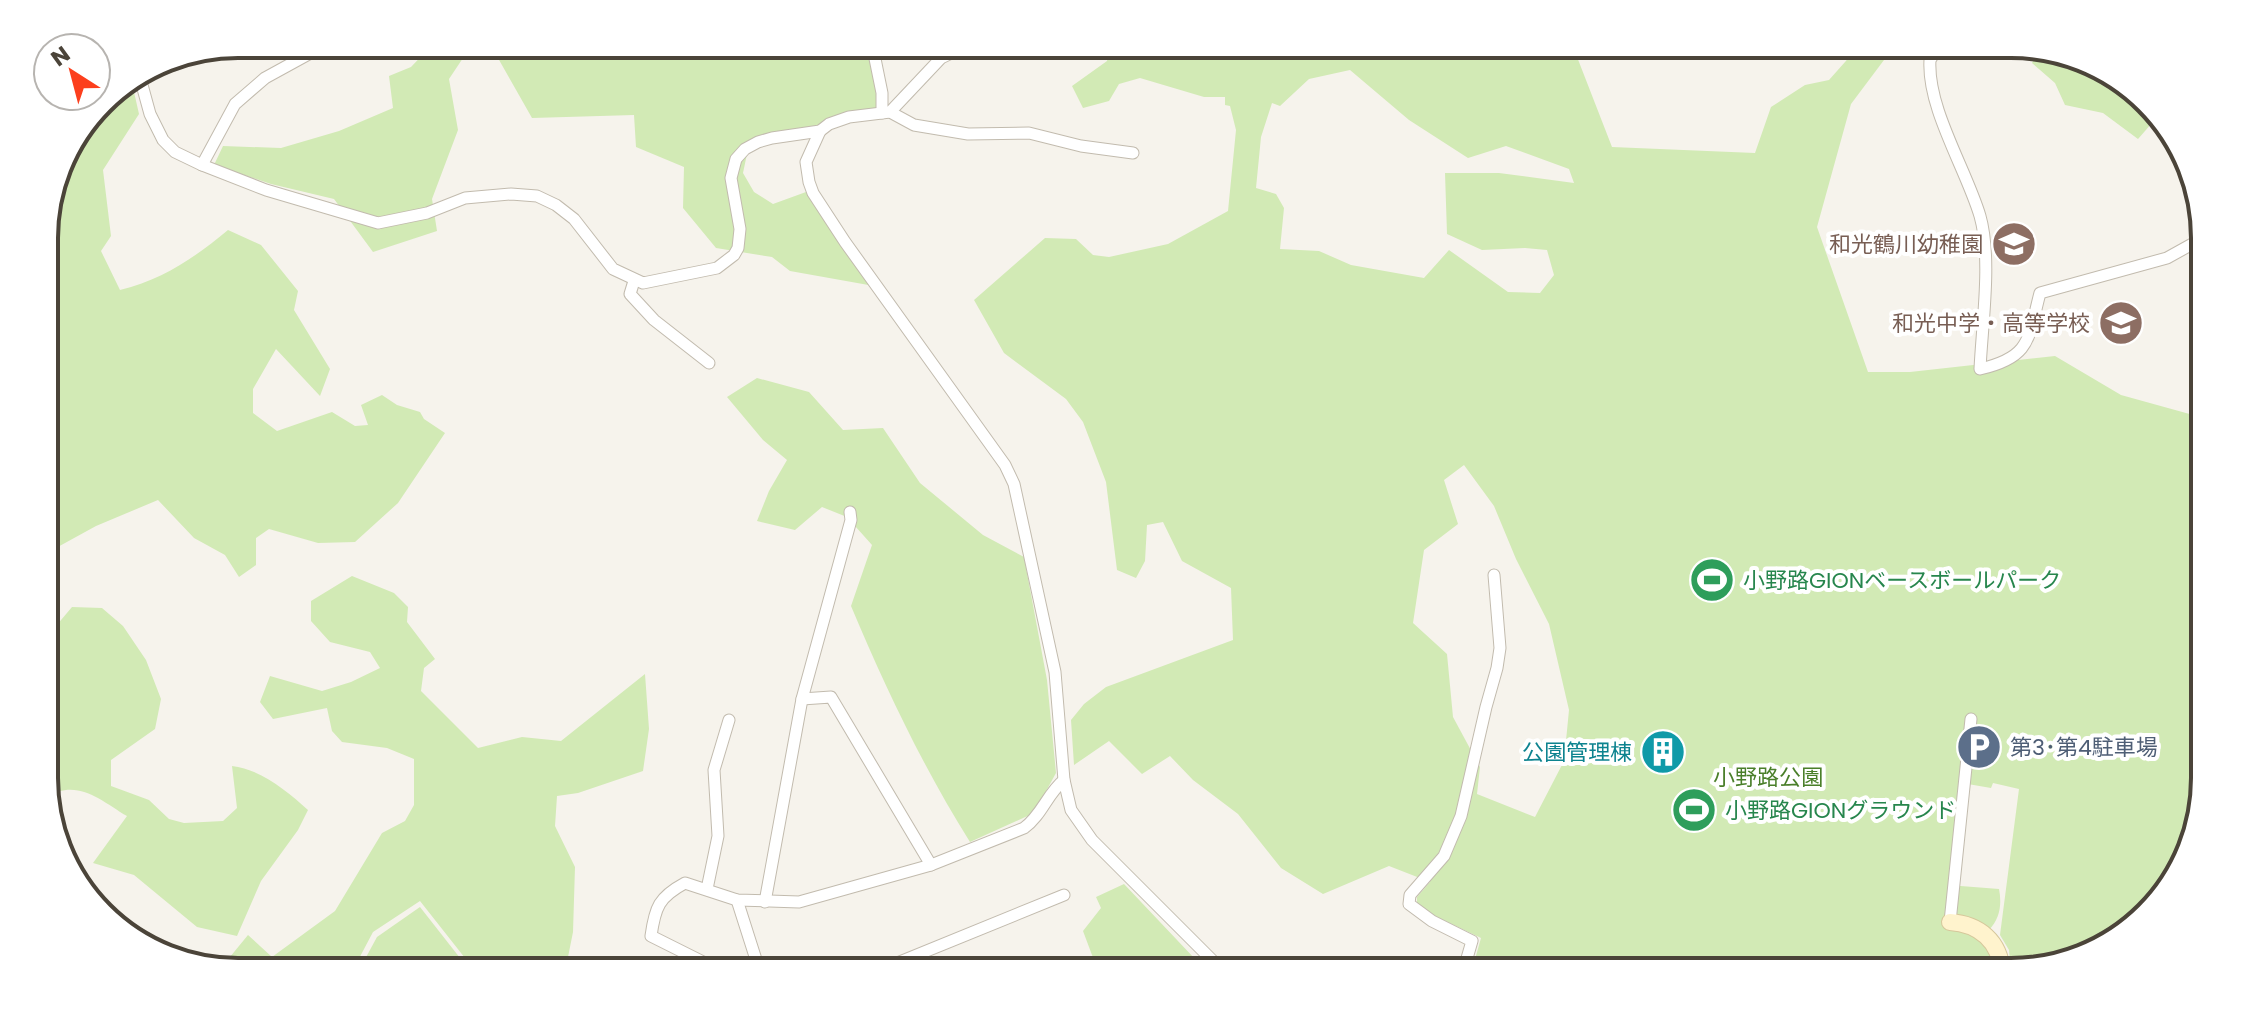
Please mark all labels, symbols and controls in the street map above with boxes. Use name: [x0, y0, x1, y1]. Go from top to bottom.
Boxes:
north arrow: [32, 32, 112, 112]
text: N: [45, 39, 76, 74]
school or university icon: 和光鶴川幼稚園: [1990, 220, 2038, 268]
place label: 和光鶴川幼稚園: [1829, 229, 1983, 260]
school or university icon: 和光中学・高等学校: [2097, 299, 2145, 347]
place label: 和光中学・高等学校: [1892, 308, 2090, 339]
sports icon: 小野路GIONベースボールパーク: [1688, 556, 1736, 604]
place label: 小野路GIONベースボールパーク: [1743, 565, 2061, 596]
parking icon: 第3･第4駐車場: [1955, 723, 2003, 771]
building icon: 公園管理棟: [1639, 728, 1687, 776]
place label: 第3･第4駐車場: [2010, 732, 2158, 763]
place label: 公園管理棟: [1522, 737, 1632, 768]
park label: 小野路公園: [1713, 762, 1823, 793]
sports icon: 小野路GIONグラウンド: [1670, 786, 1718, 834]
place label: 小野路GIONグラウンド: [1725, 795, 1956, 826]

